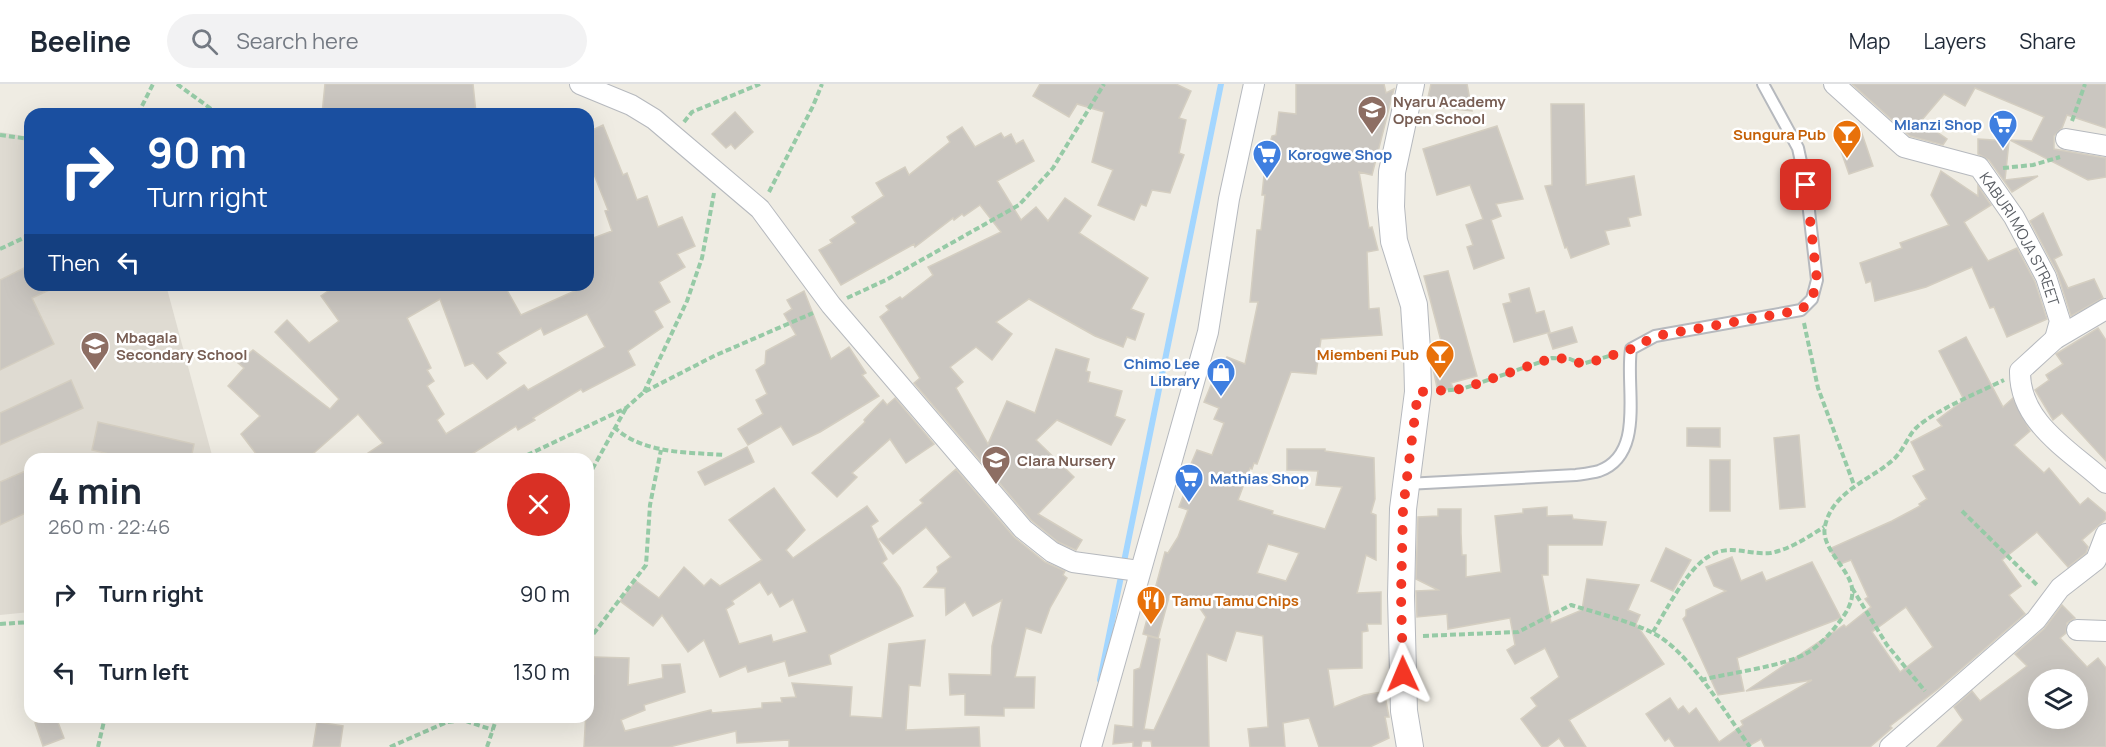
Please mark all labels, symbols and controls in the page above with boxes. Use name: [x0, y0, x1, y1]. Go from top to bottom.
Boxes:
search box: [167, 14, 587, 68]
text: Beeline: [30, 22, 131, 60]
icon: search: [188, 25, 221, 58]
text: Search here: [236, 26, 359, 56]
text: Map: [1849, 27, 1890, 55]
text: Layers: [1923, 27, 1986, 55]
text: Share: [2019, 27, 2076, 55]
place label: Nyaru Academy Open School: [1393, 91, 1506, 129]
school or university icon: Nyaru Academy Open School: [1356, 94, 1388, 136]
supermarket icon: Mlanzi Shop: [1987, 108, 2019, 150]
place label: Mlanzi Shop: [1894, 114, 1982, 135]
bar icon: Sungura Pub: [1831, 118, 1863, 160]
text: 90 m: [147, 123, 247, 181]
place label: Sungura Pub: [1733, 124, 1826, 145]
icon: right: [48, 132, 126, 210]
supermarket icon: Korogwe Shop: [1251, 138, 1283, 180]
place label: Korogwe Shop: [1288, 144, 1392, 165]
pin: [1780, 159, 1831, 210]
street label: KABURI MOJA STREET: [1975, 167, 2065, 308]
icon: arrive: [1789, 168, 1822, 201]
text: Turn right: [147, 178, 268, 215]
icon: left: [112, 246, 145, 279]
text: Then: [48, 248, 100, 278]
place label: Mbagala Secondary School: [116, 327, 247, 365]
school or university icon: Mbagala Secondary School: [79, 330, 111, 372]
bar icon: Miembeni Pub: [1424, 338, 1456, 380]
place label: Miembeni Pub: [1317, 344, 1419, 365]
place label: Chimo Lee Library: [1124, 353, 1201, 391]
shop icon: Chimo Lee Library: [1205, 356, 1237, 398]
school or university icon: Clara Nursery: [980, 444, 1012, 486]
place label: Clara Nursery: [1017, 450, 1116, 471]
supermarket icon: Mathias Shop: [1173, 462, 1205, 504]
text: 4 min: [48, 466, 142, 515]
place label: Mathias Shop: [1210, 468, 1309, 489]
button: close: [507, 473, 570, 536]
text: 260 m · 22:46: [48, 513, 170, 540]
icon: right: [48, 578, 81, 611]
text: Turn right: [99, 579, 204, 609]
text: 90 m: [520, 579, 570, 609]
restaurant icon: Tamu Tamu Chips: [1135, 584, 1167, 626]
place label: Tamu Tamu Chips: [1172, 590, 1299, 611]
position arrow: [1371, 642, 1435, 706]
icon: left: [48, 656, 81, 689]
text: Turn left: [99, 657, 189, 687]
text: 130 m: [513, 657, 570, 687]
map controls: [2028, 669, 2088, 729]
button: layers: [2028, 669, 2088, 729]

